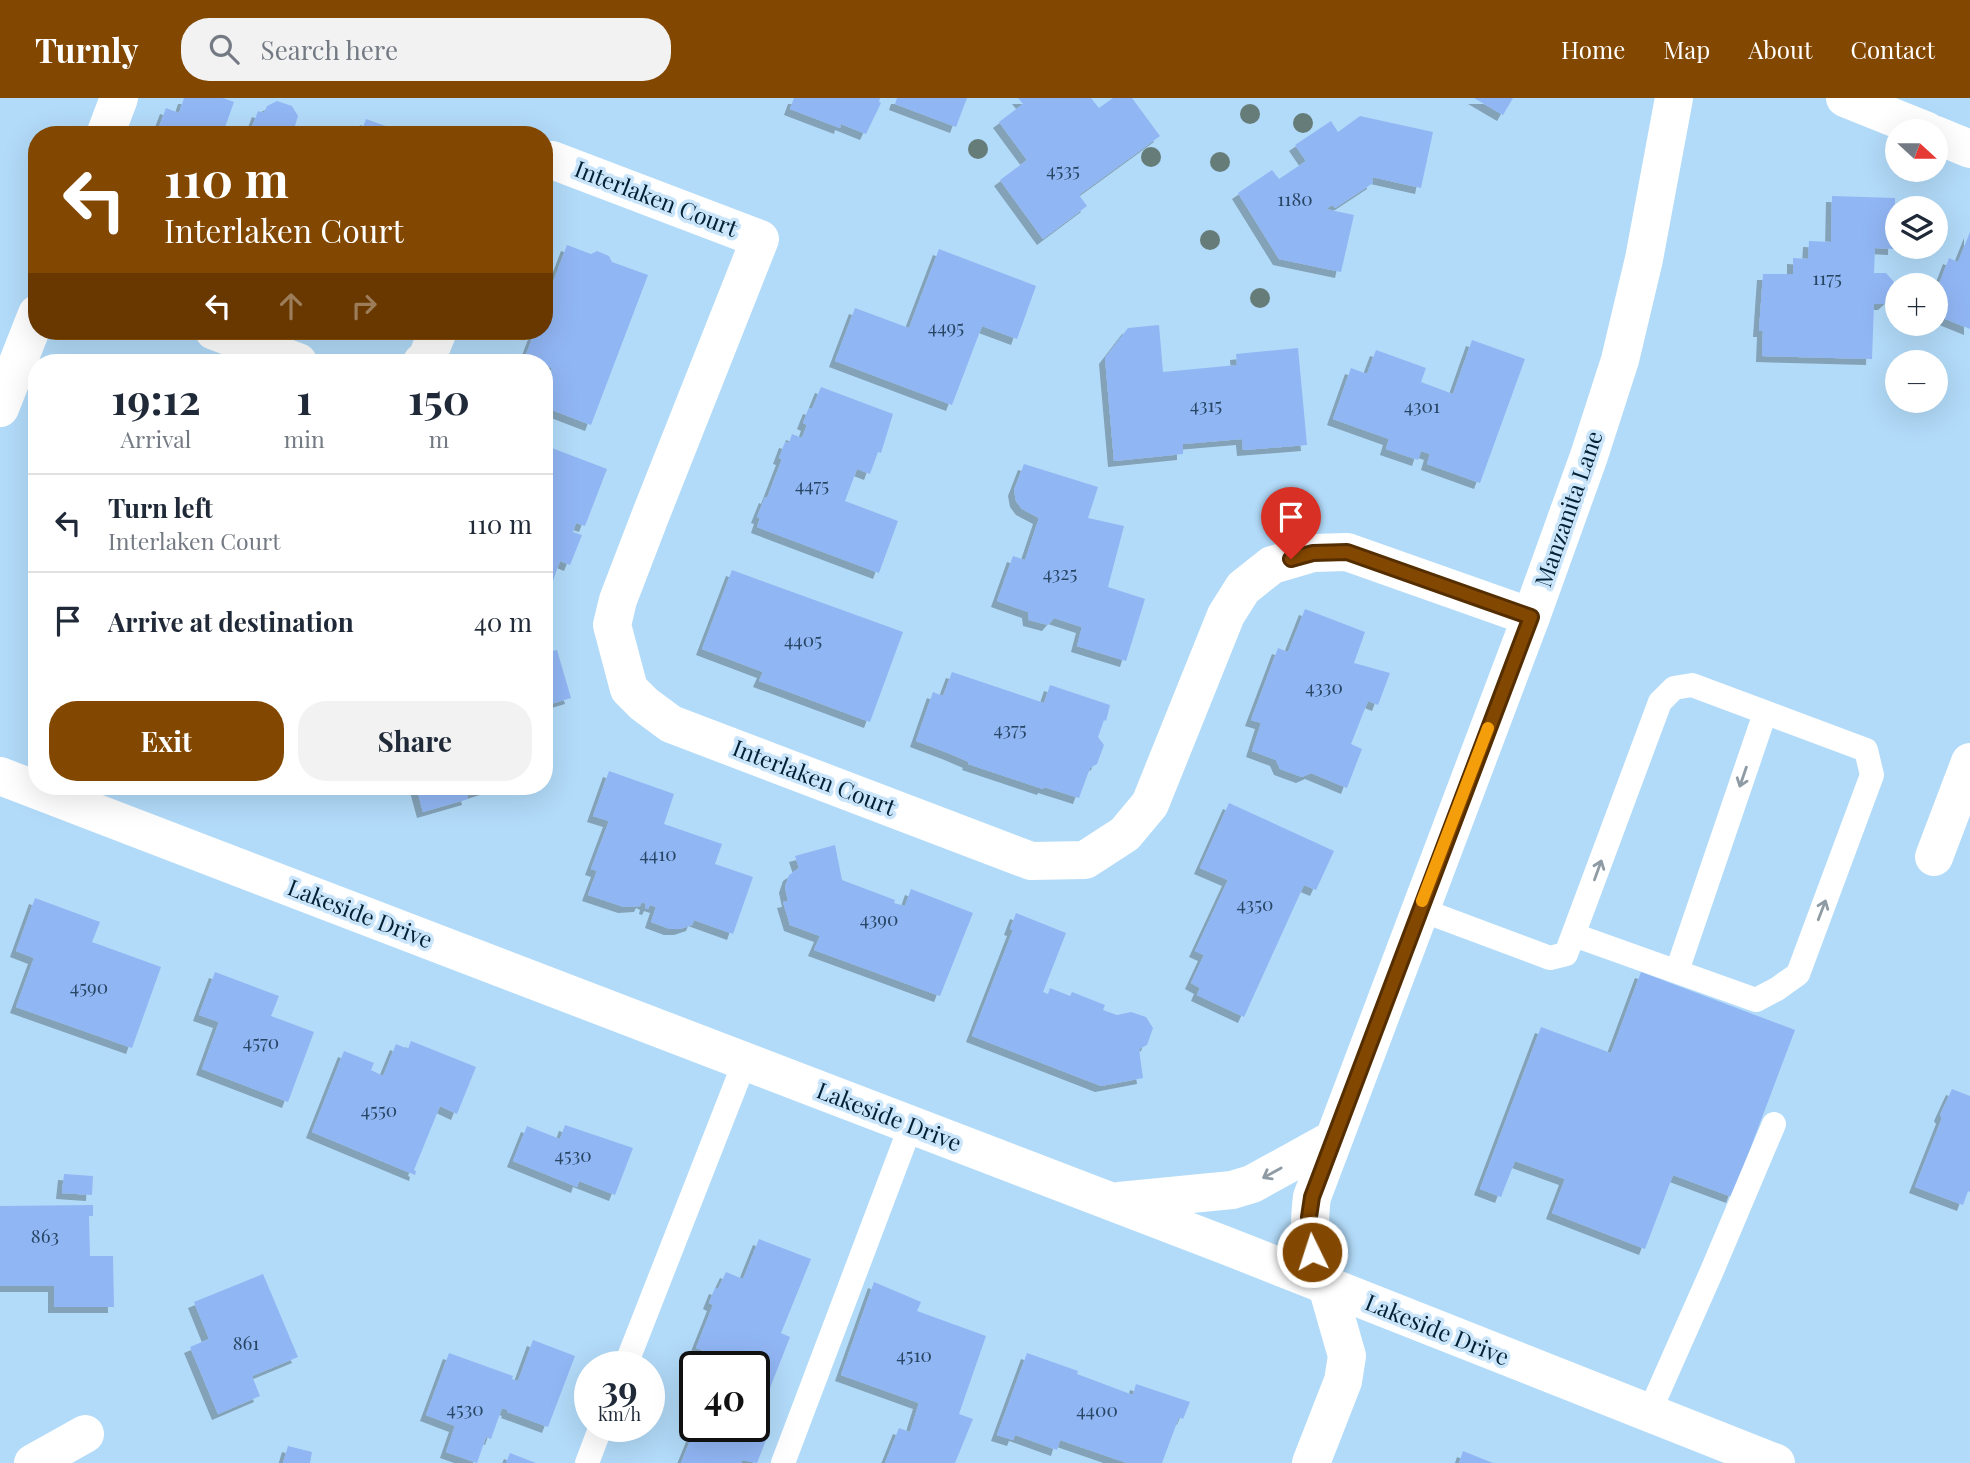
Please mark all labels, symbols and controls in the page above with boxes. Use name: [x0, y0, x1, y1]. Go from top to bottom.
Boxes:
search box: [181, 18, 671, 81]
text: Turnly: [35, 27, 139, 71]
icon: search: [205, 30, 243, 68]
text: Search here: [261, 32, 398, 67]
text: Home: [1561, 33, 1625, 65]
text: Map: [1663, 33, 1710, 65]
text: About: [1748, 33, 1812, 65]
text: Contact: [1850, 33, 1935, 65]
north arrow: [1885, 119, 1948, 182]
map controls: [1885, 119, 1948, 413]
text: 110 m: [164, 145, 289, 210]
street label: Interlaken Court: [571, 152, 743, 243]
icon: left: [49, 154, 140, 245]
house number: 4535: [1046, 156, 1080, 182]
house number: 1180: [1277, 185, 1313, 211]
button: layers: [1885, 196, 1948, 259]
text: Interlaken Court: [164, 208, 404, 251]
house number: 1175: [1812, 264, 1842, 290]
button: +: [1885, 273, 1948, 336]
icon: left: [199, 287, 237, 325]
icon: ahead: [272, 287, 310, 325]
icon: right: [345, 287, 383, 325]
house number: 4495: [928, 313, 964, 339]
button: −: [1885, 350, 1948, 413]
text: 19:12: [111, 370, 201, 426]
text: 1: [296, 370, 312, 426]
text: 150: [408, 370, 470, 426]
house number: 4315: [1190, 391, 1222, 417]
house number: 4301: [1404, 392, 1440, 418]
text: Arrival: [120, 423, 191, 454]
text: min: [284, 423, 325, 454]
text: m: [429, 423, 449, 454]
street label: Manzanita Lane: [1526, 426, 1609, 591]
house number: 4475: [795, 471, 829, 497]
pin: [1261, 487, 1321, 559]
text: Turn left: [108, 490, 213, 525]
icon: arrive: [1272, 498, 1310, 536]
icon: left: [49, 504, 87, 542]
text: 110 m: [468, 506, 532, 541]
text: Interlaken Court: [108, 525, 280, 556]
house number: 4325: [1043, 559, 1077, 585]
icon: arrive: [49, 602, 87, 640]
text: Arrive at destination: [108, 604, 354, 639]
text: 40 m: [474, 604, 532, 639]
house number: 4405: [784, 626, 822, 652]
house number: 4330: [1305, 673, 1343, 699]
button: Exit: [49, 701, 284, 781]
button: Share: [298, 701, 532, 781]
house number: 4375: [993, 715, 1027, 741]
street label: Interlaken Court: [729, 731, 901, 822]
one-way arrow: [1736, 766, 1748, 788]
house number: 4410: [639, 840, 677, 866]
one-way arrow: [1593, 860, 1605, 882]
street label: Lakeside Drive: [284, 871, 437, 954]
house number: 4350: [1237, 890, 1273, 916]
one-way arrow: [1816, 900, 1829, 922]
house number: 4390: [860, 905, 898, 931]
house number: 4590: [70, 973, 108, 999]
house number: 4570: [243, 1028, 279, 1054]
street label: Lakeside Drive: [813, 1074, 966, 1157]
house number: 4550: [361, 1096, 397, 1122]
house number: 4530: [554, 1141, 592, 1167]
one-way arrow: [1262, 1166, 1283, 1180]
position arrow: [1275, 1215, 1349, 1289]
house number: 863: [31, 1222, 59, 1248]
street label: Lakeside Drive: [1361, 1286, 1514, 1372]
house number: 861: [233, 1329, 259, 1355]
house number: 4510: [896, 1341, 932, 1367]
speed limit sign: 40: [679, 1351, 770, 1442]
text: 39: [601, 1364, 638, 1411]
house number: 4530: [446, 1395, 484, 1421]
house number: 4400: [1076, 1396, 1118, 1422]
text: km/h: [598, 1402, 641, 1426]

